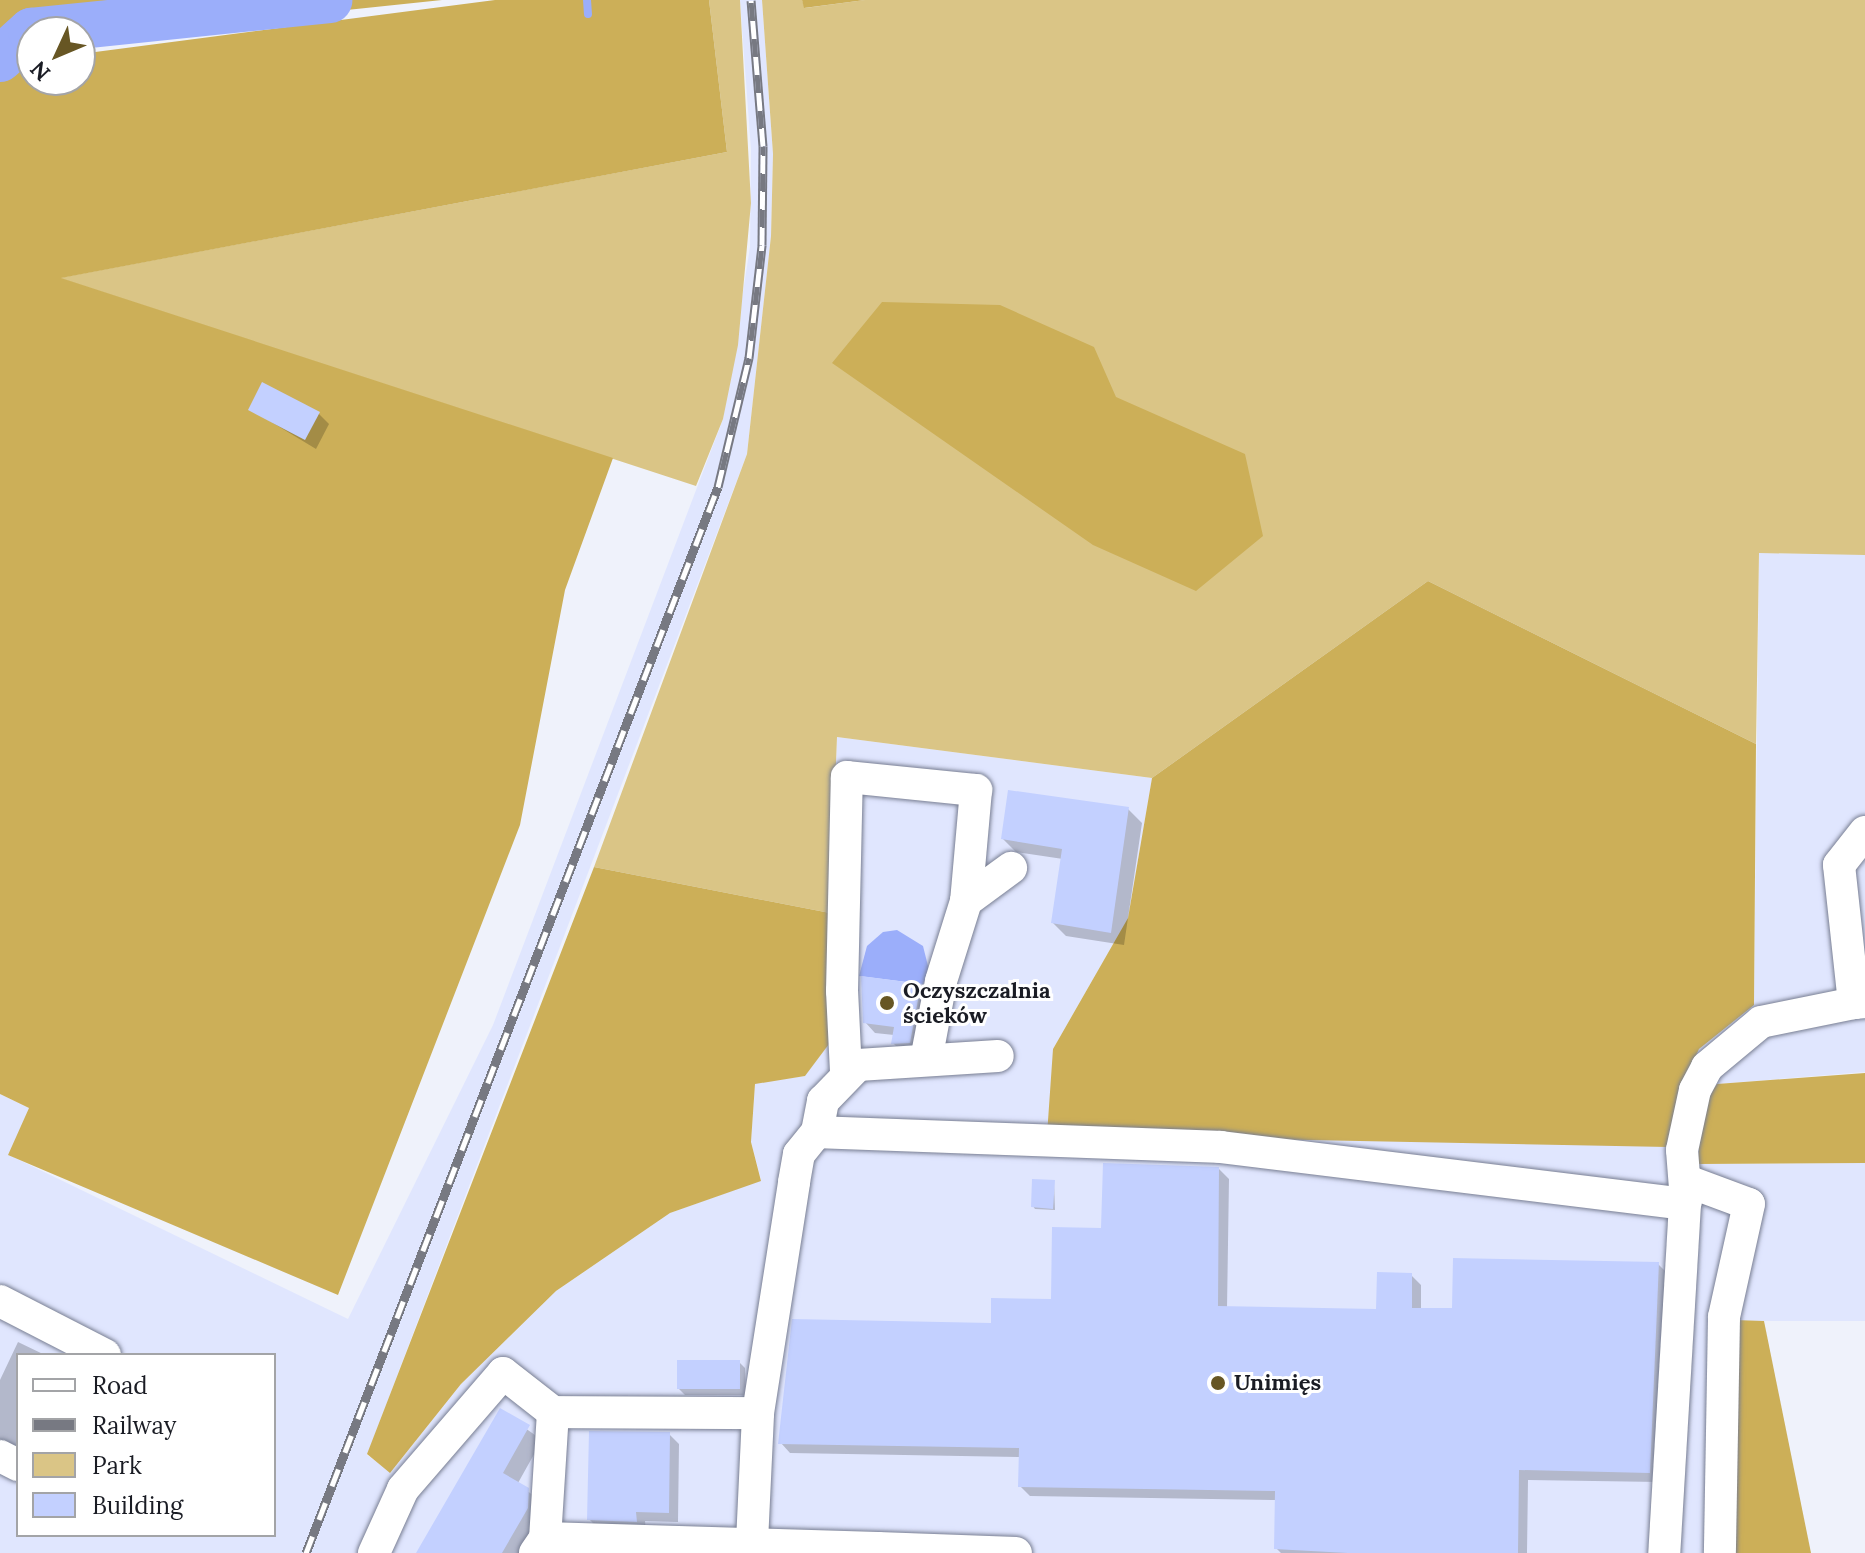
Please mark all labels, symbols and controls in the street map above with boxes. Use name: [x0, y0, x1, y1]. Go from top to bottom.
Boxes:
north arrow: [16, 16, 96, 96]
text: N: [24, 55, 56, 87]
place label: Oczyszczalnia ścieków: [903, 977, 1051, 1028]
marker: Oczyszczalnia ścieków: [878, 994, 896, 1012]
legend: [16, 1353, 276, 1537]
text: Road: [92, 1370, 148, 1401]
place label: Unimięs: [1234, 1370, 1321, 1396]
marker: Unimięs: [1209, 1374, 1227, 1392]
text: Railway: [92, 1410, 176, 1441]
text: Park: [92, 1450, 142, 1481]
text: Building: [92, 1490, 183, 1521]

